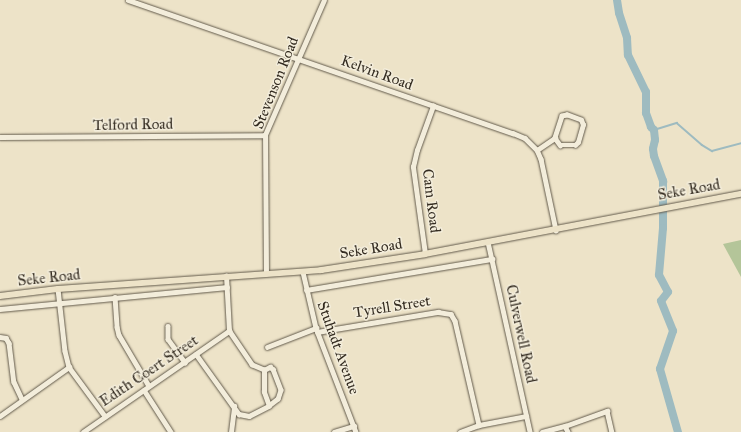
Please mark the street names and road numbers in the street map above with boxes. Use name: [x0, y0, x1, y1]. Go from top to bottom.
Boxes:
street label: Stevenson Road: [249, 34, 303, 132]
street label: Kelvin Road: [339, 52, 415, 94]
street label: Telford Road: [93, 115, 173, 135]
street label: Cam Road: [418, 168, 444, 234]
street label: Seke Road: [656, 176, 722, 204]
street label: Seke Road: [338, 235, 404, 263]
street label: Seke Road: [17, 266, 81, 290]
street label: Culverwell Road: [502, 283, 540, 385]
street label: Tyrell Street: [352, 292, 432, 322]
street label: Stuhadt Avenue: [313, 299, 363, 397]
street label: Edith Coert Street: [96, 331, 202, 411]

